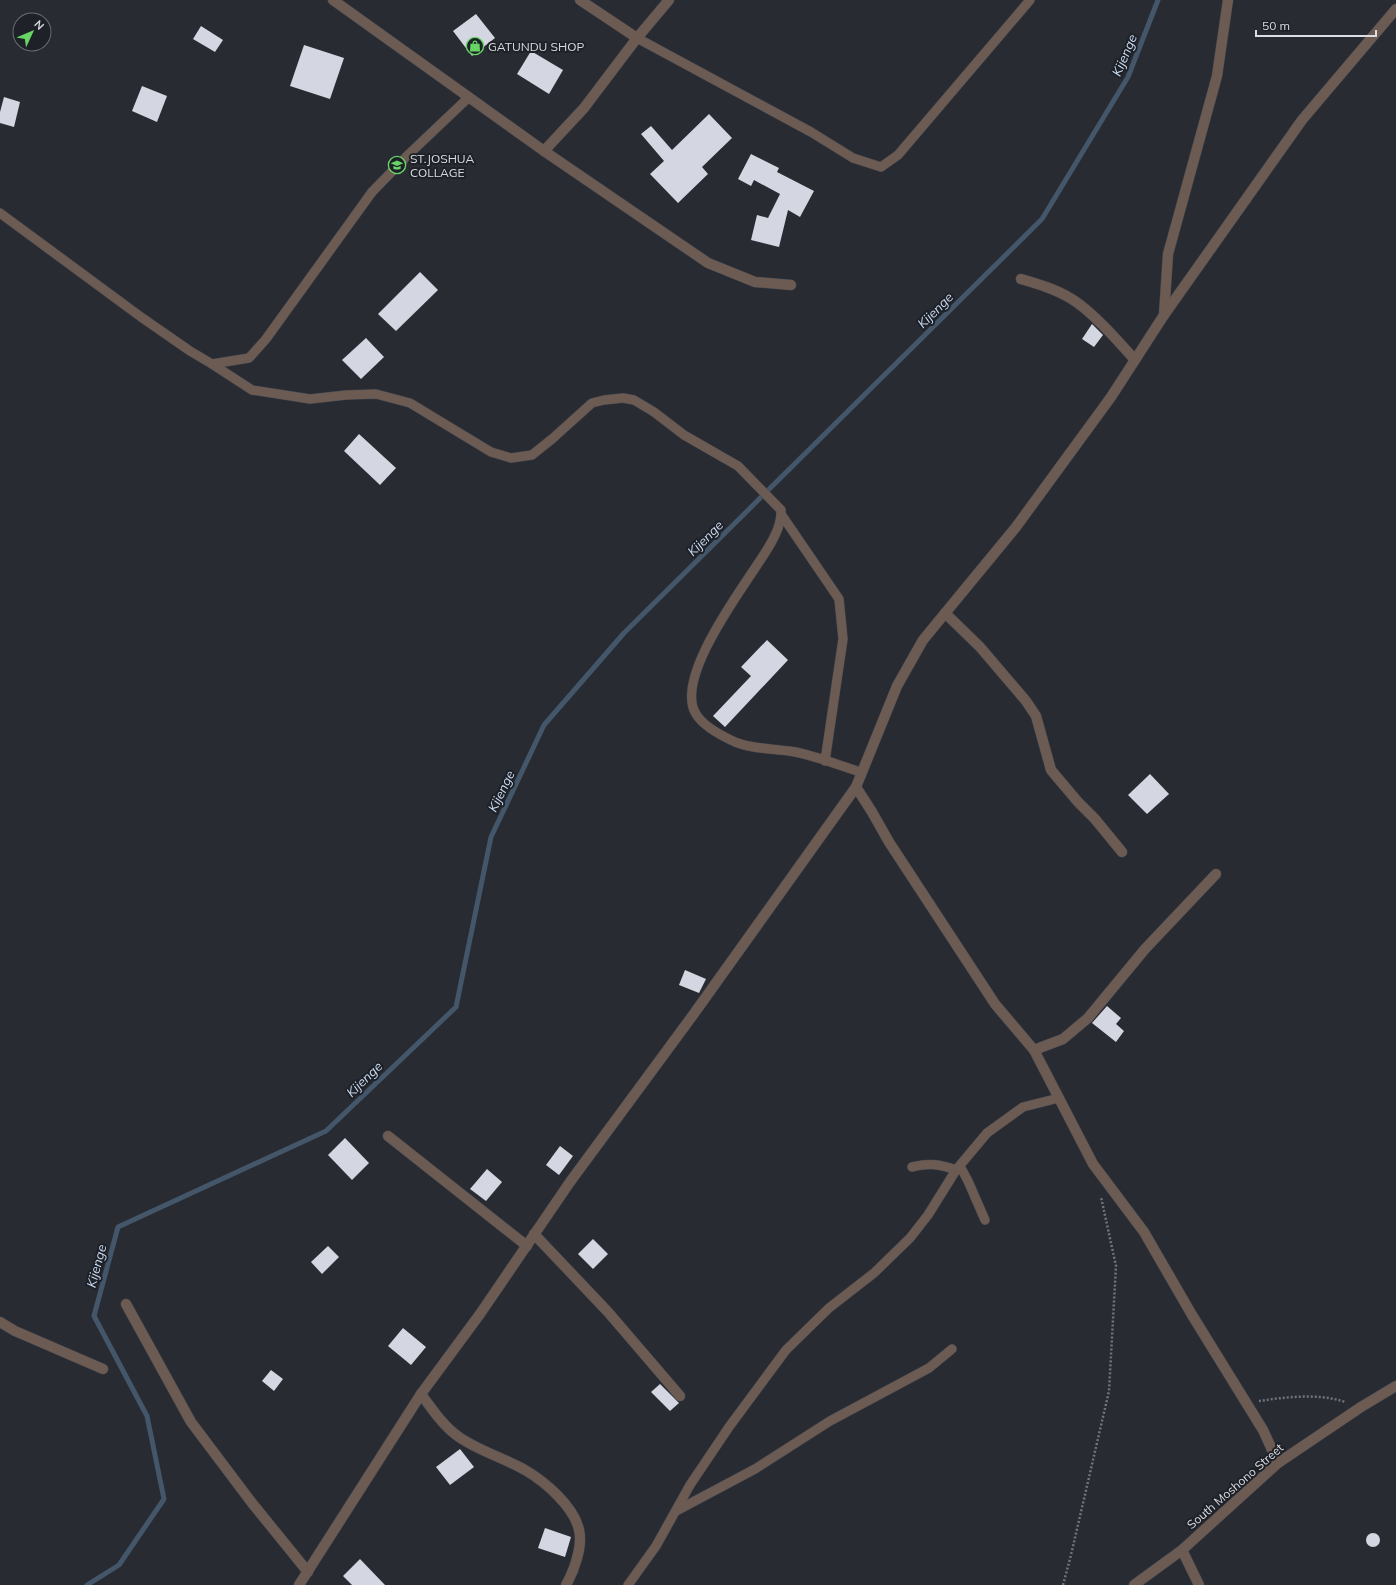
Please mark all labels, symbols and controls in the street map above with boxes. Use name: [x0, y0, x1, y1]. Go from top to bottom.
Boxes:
north arrow: [12, 12, 52, 52]
scale bar: [1256, 12, 1376, 38]
text: N: [31, 17, 47, 33]
text: 50 m: [1262, 18, 1290, 33]
water label: Kijenge: [1108, 32, 1140, 78]
shop icon: GATUNDU SHOP: [465, 36, 485, 56]
place label: GATUNDU SHOP: [488, 39, 584, 54]
place label: ST.JOSHUA COLLAGE: [410, 151, 475, 180]
school or university icon: ST.JOSHUA COLLAGE: [387, 155, 407, 175]
water label: Kijenge: [914, 289, 956, 331]
water label: Kijenge: [684, 517, 726, 559]
water label: Kijenge: [484, 768, 518, 814]
water label: Kijenge: [343, 1058, 385, 1100]
water label: Kijenge: [83, 1243, 109, 1289]
street label: South Moshono Street: [1184, 1440, 1286, 1532]

